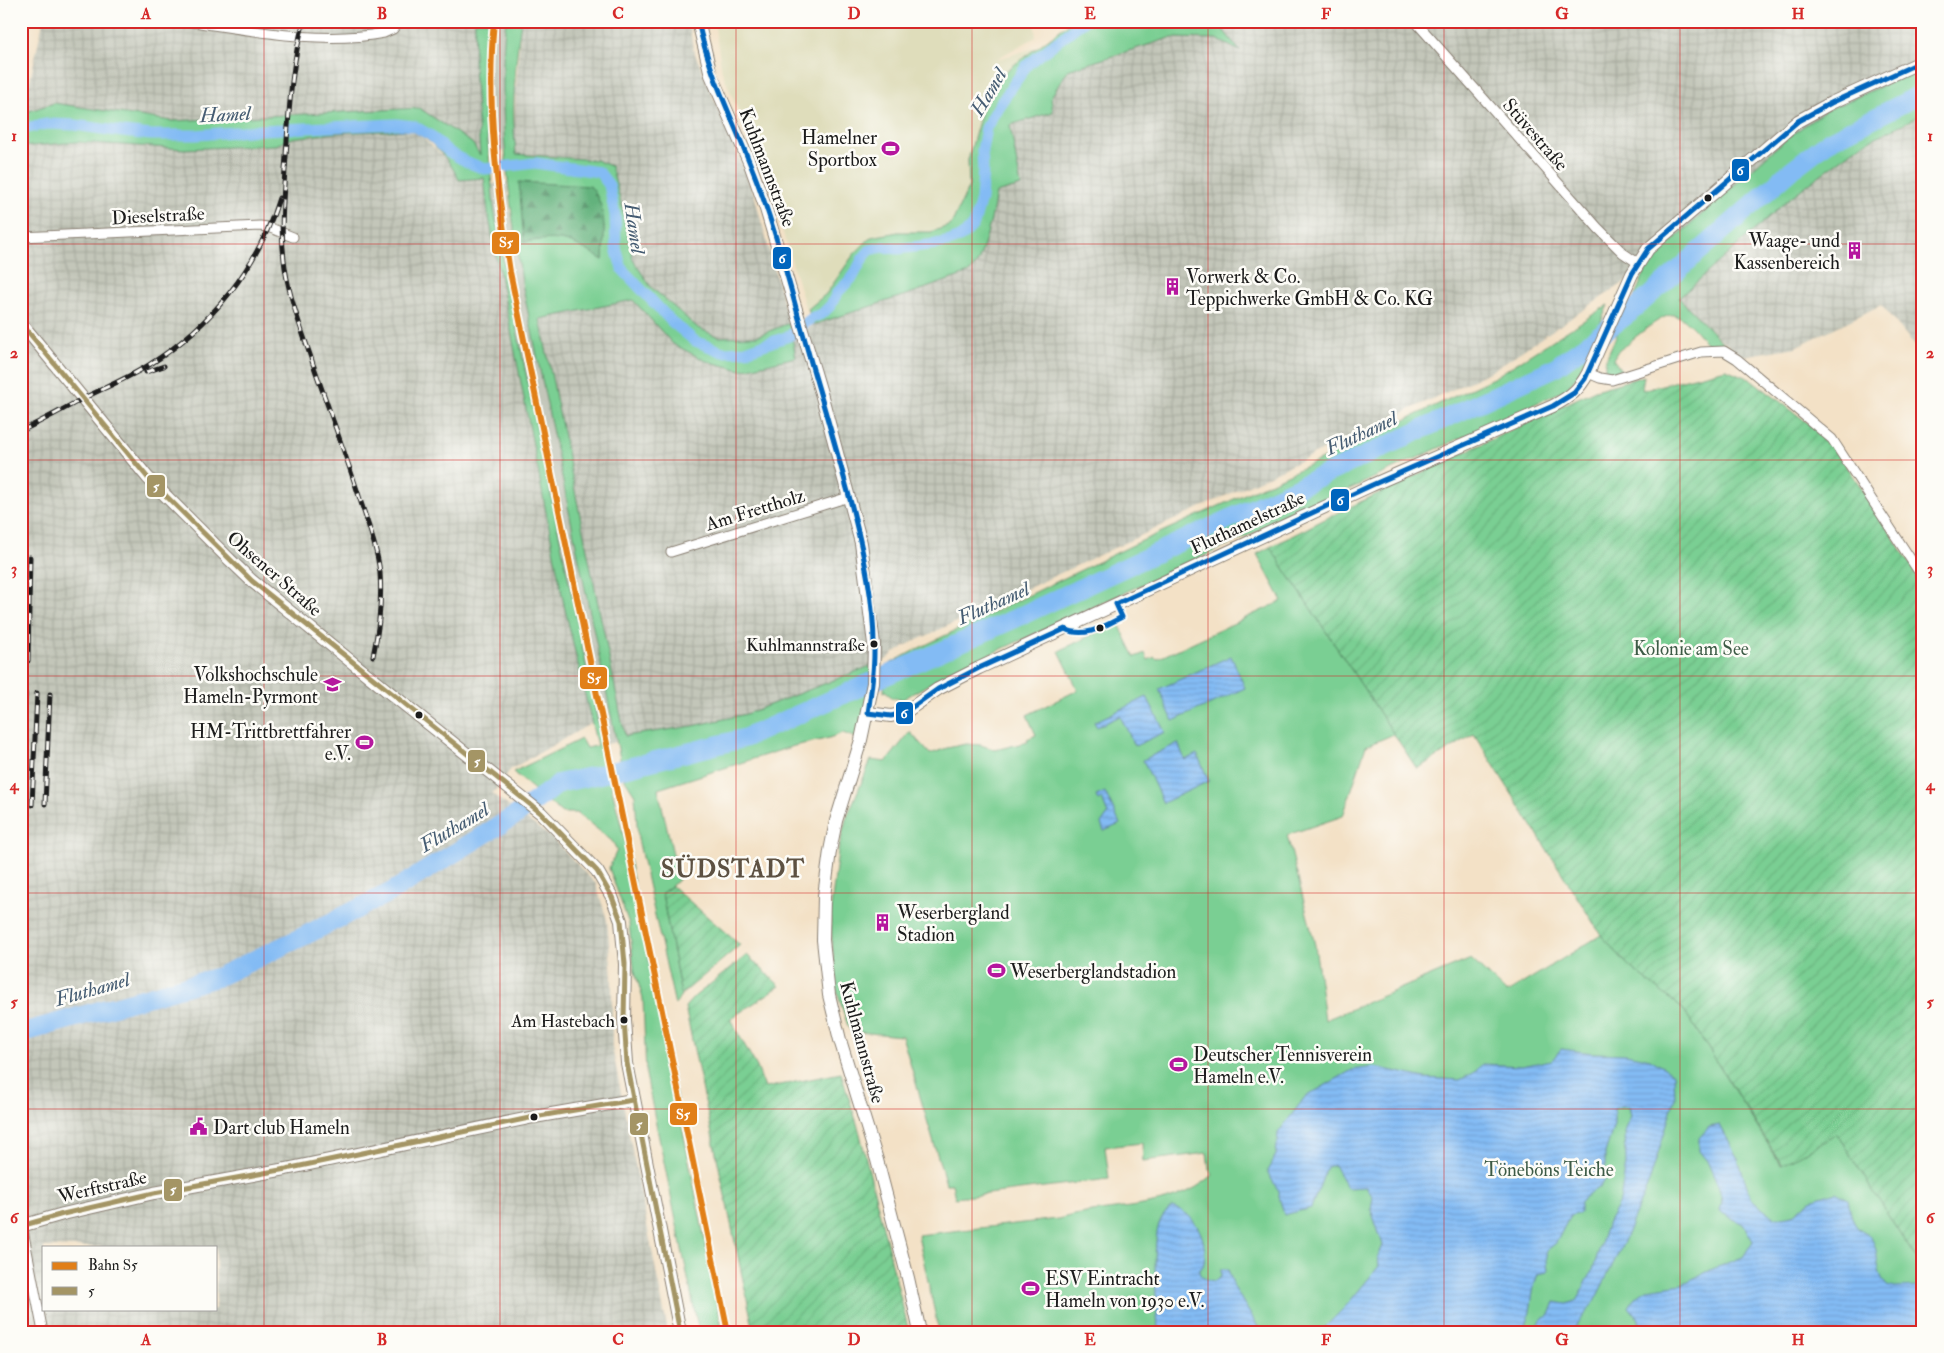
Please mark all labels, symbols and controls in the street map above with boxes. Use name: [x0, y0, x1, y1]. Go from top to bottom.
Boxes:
text: A: [140, 4, 152, 24]
text: B: [377, 4, 387, 24]
text: C: [612, 4, 624, 24]
text: D: [847, 4, 861, 24]
text: E: [1084, 4, 1096, 24]
text: F: [1321, 4, 1331, 24]
text: G: [1555, 4, 1569, 24]
text: H: [1791, 4, 1805, 24]
water label: Hamel: [964, 62, 1013, 121]
street label: Stüvestraße: [1497, 93, 1573, 176]
water label: Hamel: [198, 101, 253, 128]
street label: Kuhlmannstraße: [733, 104, 801, 230]
text: 1: [11, 126, 17, 146]
place label: Hamelner Sportbox: [801, 126, 878, 173]
text: 1: [1927, 126, 1933, 146]
sports icon: Hamelner Sportbox: [881, 138, 901, 158]
line badge: 6: [1731, 158, 1750, 182]
text: 6: [1736, 162, 1744, 179]
unlabelled marker: [1703, 193, 1713, 203]
water label: Hamel: [618, 200, 651, 257]
street label: Dieselstraße: [111, 202, 205, 230]
place label: Waage- und Kassenbereich: [1733, 229, 1841, 275]
line badge: S5: [491, 231, 520, 255]
text: S5: [499, 234, 514, 251]
building icon: Waage- und Kassenbereich: [1844, 241, 1864, 261]
line badge: 6: [772, 246, 792, 270]
text: 6: [778, 250, 786, 267]
place label: Vorwerk & Co. Teppichwerke GmbH & Co. KG: [1186, 265, 1433, 312]
building icon: Vorwerk & Co. Teppichwerke GmbH & Co. KG: [1162, 277, 1182, 297]
text: 2: [10, 343, 18, 363]
text: 2: [1926, 343, 1934, 363]
water label: Fluthamel: [1320, 405, 1403, 461]
line badge: 5: [146, 474, 166, 498]
text: 5: [153, 478, 160, 495]
street label: Am Frettholz: [702, 483, 808, 537]
street label: Fluthamelstraße: [1186, 486, 1309, 560]
line badge: 6: [1330, 488, 1350, 512]
text: 6: [1336, 492, 1344, 509]
street label: Ohsener Straße: [222, 526, 327, 622]
text: 3: [11, 559, 17, 579]
text: 3: [1927, 559, 1933, 579]
water label: Fluthamel: [952, 576, 1035, 631]
unlabelled marker: [1095, 623, 1105, 633]
place label: Kuhlmannstraße: [746, 634, 865, 657]
park label: Kolonie am See: [1633, 637, 1749, 661]
marker: Kuhlmannstraße: [869, 639, 879, 649]
place label: Volkshochschule Hameln-Pyrmont: [183, 663, 318, 709]
line badge: S5: [579, 666, 608, 690]
text: S5: [587, 670, 602, 687]
school or university icon: Volkshochschule Hameln-Pyrmont: [322, 675, 342, 695]
line badge: 6: [895, 701, 914, 725]
text: 6: [900, 705, 908, 722]
unlabelled marker: [414, 710, 424, 720]
place label: HM-Trittbrettfahrer e.V.: [190, 720, 351, 766]
sports icon: HM-Trittbrettfahrer e.V.: [355, 732, 375, 752]
line badge: 5: [467, 749, 486, 773]
text: 5: [474, 753, 481, 770]
text: 4: [9, 775, 20, 795]
text: 4: [1925, 775, 1936, 795]
water label: Fluthamel: [414, 796, 495, 858]
district label: SÜDSTADT: [661, 854, 805, 885]
place label: Weserbergland Stadion: [896, 901, 1010, 947]
building icon: Weserbergland Stadion: [873, 913, 893, 933]
place label: Weserberglandstadion: [1009, 960, 1176, 984]
sports icon: Weserberglandstadion: [986, 961, 1006, 981]
water label: Fluthamel: [51, 966, 135, 1012]
street label: Kuhlmannstraße: [834, 979, 890, 1106]
text: 5: [10, 992, 18, 1012]
text: 5: [1926, 992, 1934, 1012]
place label: Am Hastebach: [510, 1010, 616, 1033]
marker: Am Hastebach: [619, 1015, 629, 1025]
place label: Deutscher Tennisverein Hameln e.V.: [1193, 1043, 1372, 1089]
sports icon: Deutscher Tennisverein Hameln e.V.: [1169, 1055, 1189, 1075]
line badge: S5: [669, 1102, 698, 1126]
text: S5: [676, 1106, 691, 1123]
unlabelled marker: [529, 1112, 539, 1122]
line badge: 5: [629, 1112, 649, 1136]
place label: Dart club Hameln: [213, 1116, 350, 1140]
text: 5: [636, 1116, 643, 1133]
public building icon: Dart club Hameln: [189, 1117, 209, 1137]
park label: Töneböns Teiche: [1484, 1158, 1614, 1182]
street label: Werftstraße: [54, 1165, 149, 1209]
line badge: 5: [163, 1178, 183, 1202]
text: 5: [170, 1181, 177, 1198]
text: 6: [10, 1208, 20, 1228]
text: 6: [1926, 1208, 1936, 1228]
legend: [42, 1246, 218, 1310]
text: Bahn S5: [88, 1256, 138, 1275]
place label: ESV Eintracht Hameln von 1930 e.V.: [1045, 1267, 1204, 1313]
sports icon: ESV Eintracht Hameln von 1930 e.V.: [1021, 1279, 1041, 1299]
text: 5: [88, 1282, 95, 1301]
text: A: [140, 1330, 152, 1350]
text: B: [377, 1330, 387, 1350]
text: C: [612, 1330, 624, 1350]
text: D: [847, 1330, 861, 1350]
text: E: [1084, 1330, 1096, 1350]
text: F: [1321, 1330, 1331, 1350]
text: G: [1555, 1330, 1569, 1350]
text: H: [1791, 1330, 1805, 1350]

